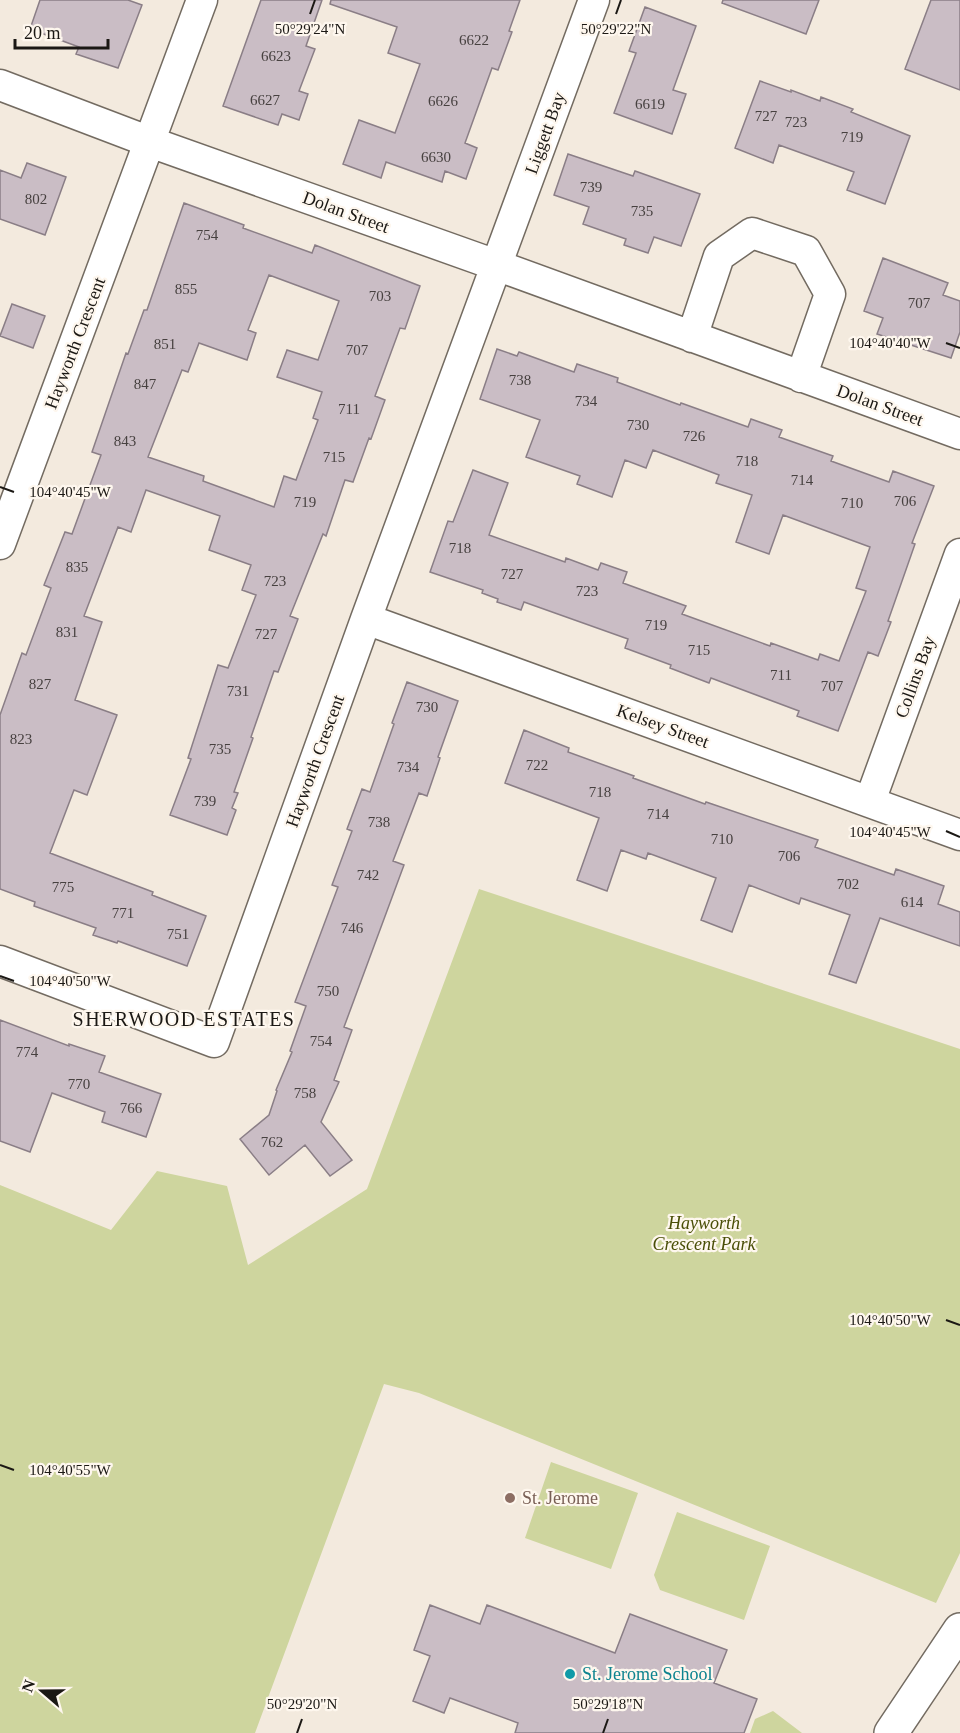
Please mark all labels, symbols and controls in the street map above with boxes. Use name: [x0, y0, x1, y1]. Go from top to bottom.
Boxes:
scale bar: [15, 12, 108, 50]
text: 50°29'24"N: [275, 21, 345, 37]
text: 50°29'22"N: [581, 21, 651, 37]
text: 20 m: [24, 23, 61, 43]
house number: 6622: [459, 32, 489, 48]
house number: 6623: [261, 48, 291, 64]
street label: Liggett Bay: [521, 89, 569, 177]
house number: 6627: [250, 92, 281, 108]
house number: 6626: [428, 93, 459, 109]
house number: 6619: [635, 96, 665, 112]
house number: 727: [755, 108, 778, 124]
house number: 723: [785, 114, 807, 130]
house number: 719: [841, 129, 863, 145]
house number: 6630: [421, 149, 451, 165]
house number: 739: [580, 179, 602, 195]
street label: Dolan Street: [300, 187, 392, 237]
house number: 802: [25, 191, 47, 207]
house number: 735: [631, 203, 653, 219]
house number: 754: [196, 227, 219, 243]
street label: Hayworth Crescent: [41, 274, 109, 412]
house number: 855: [175, 281, 197, 297]
house number: 703: [369, 288, 391, 304]
house number: 707: [908, 295, 931, 311]
text: 104°40'40"W: [849, 335, 932, 351]
house number: 851: [154, 336, 176, 352]
house number: 707: [346, 342, 369, 358]
house number: 738: [509, 372, 531, 388]
house number: 847: [134, 376, 157, 392]
street label: Dolan Street: [834, 380, 926, 430]
house number: 734: [575, 393, 598, 409]
house number: 711: [338, 401, 360, 417]
house number: 730: [627, 417, 649, 433]
house number: 726: [683, 428, 706, 444]
house number: 843: [114, 433, 136, 449]
house number: 715: [323, 449, 345, 465]
house number: 718: [736, 453, 758, 469]
house number: 714: [791, 472, 814, 488]
text: 104°40'45"W: [29, 484, 112, 500]
house number: 706: [894, 493, 917, 509]
house number: 719: [294, 494, 316, 510]
house number: 710: [841, 495, 863, 511]
house number: 718: [449, 540, 471, 556]
house number: 835: [66, 559, 88, 575]
house number: 727: [501, 566, 524, 582]
house number: 723: [264, 573, 286, 589]
house number: 723: [576, 583, 598, 599]
house number: 719: [645, 617, 667, 633]
house number: 831: [56, 624, 78, 640]
house number: 727: [255, 626, 278, 642]
street label: Collins Bay: [891, 633, 939, 721]
house number: 715: [688, 642, 710, 658]
house number: 711: [770, 667, 792, 683]
house number: 827: [29, 676, 52, 692]
house number: 707: [821, 678, 844, 694]
house number: 731: [227, 683, 249, 699]
street label: Hayworth Crescent: [282, 692, 348, 830]
house number: 730: [416, 699, 438, 715]
street label: Kelsey Street: [614, 700, 712, 752]
house number: 823: [10, 731, 32, 747]
house number: 735: [209, 741, 231, 757]
house number: 722: [526, 757, 548, 773]
house number: 734: [397, 759, 420, 775]
house number: 718: [589, 784, 611, 800]
house number: 739: [194, 793, 216, 809]
house number: 714: [647, 806, 670, 822]
house number: 738: [368, 814, 390, 830]
text: 104°40'45"W: [849, 824, 932, 840]
house number: 710: [711, 831, 733, 847]
house number: 706: [778, 848, 801, 864]
house number: 742: [357, 867, 379, 883]
house number: 702: [837, 876, 859, 892]
house number: 775: [52, 879, 74, 895]
house number: 614: [901, 894, 924, 910]
house number: 771: [112, 905, 134, 921]
house number: 746: [341, 920, 364, 936]
house number: 751: [167, 926, 189, 942]
text: 104°40'50"W: [29, 973, 112, 989]
house number: 750: [317, 983, 339, 999]
district label: SHERWOOD ESTATES: [73, 1008, 295, 1030]
house number: 754: [310, 1033, 333, 1049]
house number: 774: [16, 1044, 39, 1060]
house number: 770: [68, 1076, 90, 1092]
house number: 758: [294, 1085, 316, 1101]
house number: 766: [120, 1100, 143, 1116]
house number: 762: [261, 1134, 283, 1150]
park label: Hayworth Crescent Park: [653, 1213, 756, 1254]
text: 104°40'50"W: [849, 1312, 932, 1328]
text: 104°40'55"W: [29, 1462, 112, 1478]
place label: St. Jerome: [522, 1488, 598, 1508]
marker: St. Jerome: [503, 1491, 517, 1505]
north arrow: [12, 1661, 72, 1721]
place label: St. Jerome School: [582, 1664, 713, 1684]
marker: St. Jerome School: [563, 1667, 577, 1681]
text: N: [18, 1677, 38, 1694]
text: 50°29'20"N: [267, 1696, 337, 1712]
text: 50°29'18"N: [573, 1696, 643, 1712]

